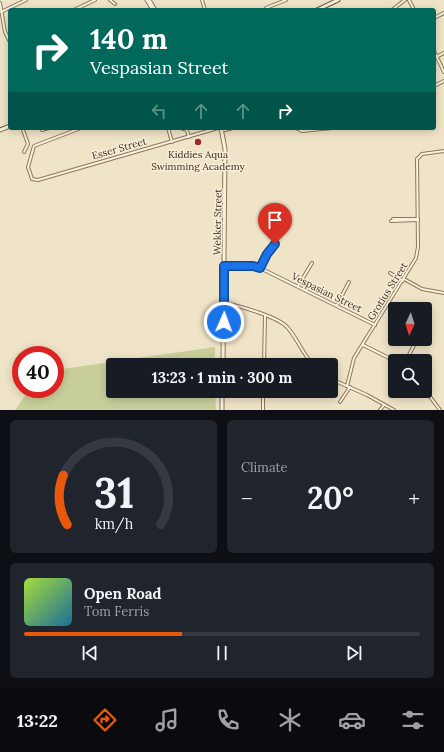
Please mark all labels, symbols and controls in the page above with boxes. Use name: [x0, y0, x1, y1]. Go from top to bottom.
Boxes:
text: 140 m: [90, 21, 168, 57]
icon: right: [24, 24, 76, 76]
text: Vespasian Street: [90, 56, 229, 79]
icon: left: [148, 100, 170, 122]
icon: ahead: [190, 100, 212, 122]
icon: ahead: [232, 100, 254, 122]
icon: right: [274, 100, 296, 122]
street label: Esser Street: [90, 134, 148, 162]
marker: Kiddies Aqua Swimming Academy: [193, 137, 203, 147]
place label: Kiddies Aqua Swimming Academy: [151, 148, 246, 173]
street label: Wekker Street: [210, 189, 225, 255]
pin: [258, 203, 292, 244]
icon: arrive: [264, 209, 286, 231]
street label: Grotius Street: [364, 260, 410, 323]
street label: Vespasian Street: [288, 269, 364, 315]
position arrow: [203, 301, 245, 343]
north arrow: [388, 302, 432, 346]
map controls: [388, 302, 432, 398]
speed limit sign: 40: [12, 346, 64, 398]
button: search: [388, 354, 432, 398]
text: 13:23 · 1 min · 300 m: [152, 368, 292, 387]
text: Climate: [241, 459, 288, 476]
text: 31: [93, 465, 134, 518]
text: 20°: [307, 479, 354, 517]
text: −: [241, 484, 253, 512]
text: +: [408, 484, 420, 512]
text: km/h: [94, 514, 133, 533]
text: Open Road: [84, 584, 162, 603]
text: Tom Ferris: [84, 603, 149, 620]
icon: previous: [79, 642, 101, 664]
icon: pause: [211, 642, 233, 664]
icon: next: [343, 642, 365, 664]
icon: directions: [91, 706, 119, 734]
icon: music: [153, 706, 181, 734]
icon: phone: [214, 706, 242, 734]
icon: climate: [276, 706, 304, 734]
icon: car: [338, 706, 366, 734]
icon: filters: [399, 706, 427, 734]
text: 13:22: [17, 709, 58, 732]

